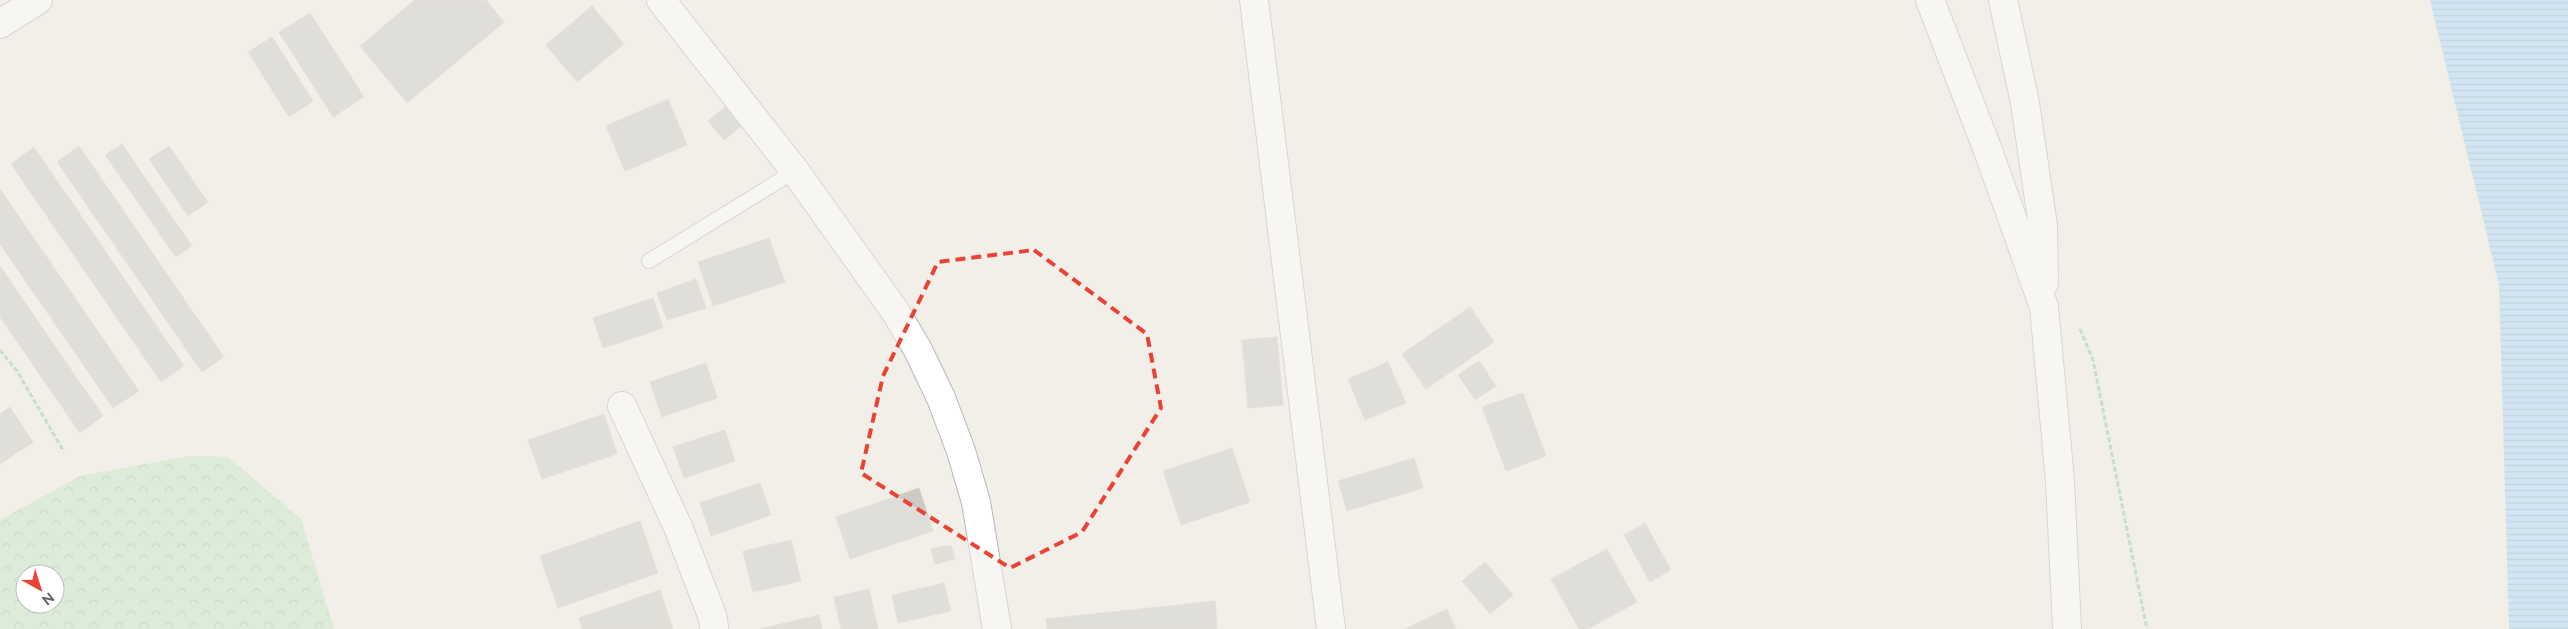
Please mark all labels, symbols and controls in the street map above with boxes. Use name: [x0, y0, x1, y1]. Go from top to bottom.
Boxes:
north arrow: [15, 564, 65, 614]
text: N: [39, 590, 57, 609]

